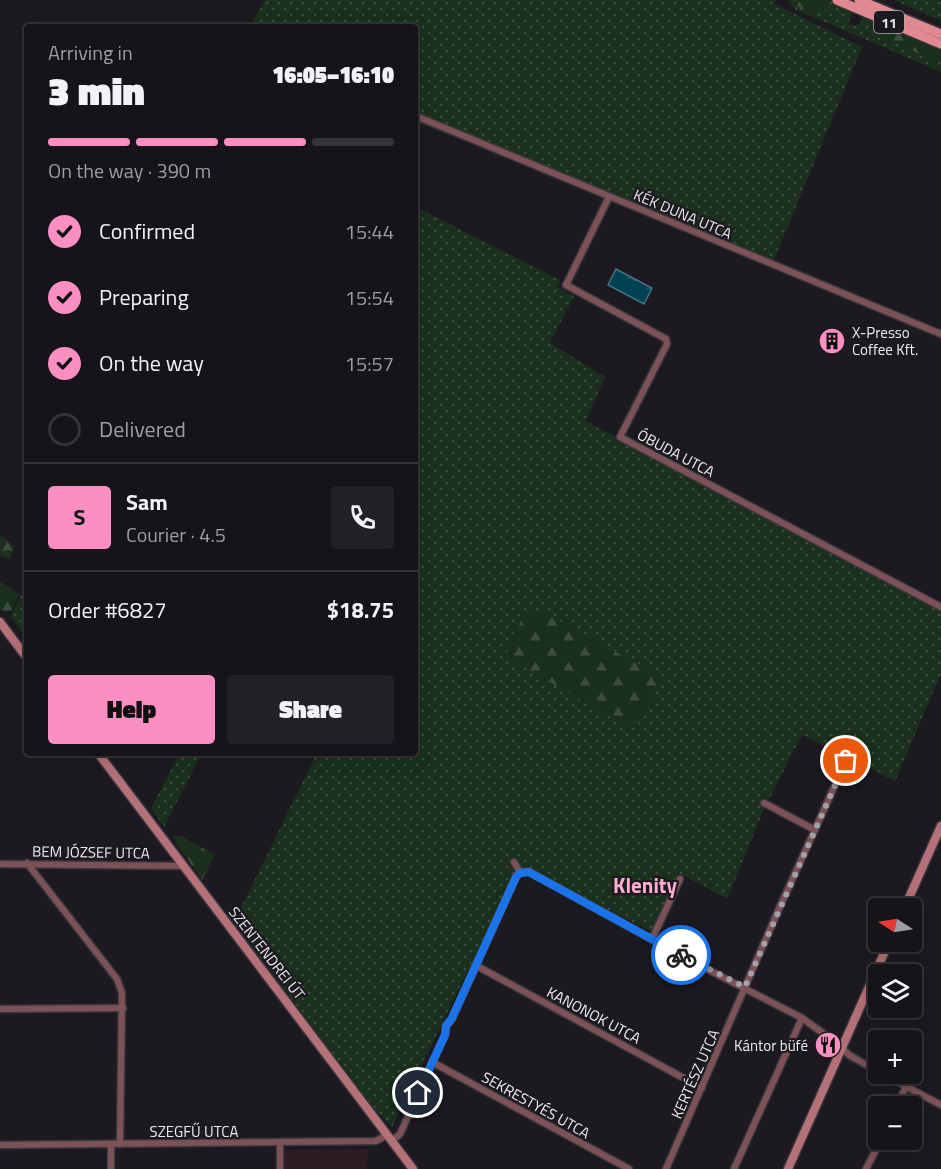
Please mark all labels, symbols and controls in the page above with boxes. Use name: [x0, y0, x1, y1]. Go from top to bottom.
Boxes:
road number: 11: [874, 11, 904, 33]
text: Arriving in: [48, 37, 133, 68]
text: 16:05–16:10: [272, 58, 394, 92]
text: 3 min: [48, 61, 145, 120]
text: On the way · 390 m: [48, 155, 211, 186]
street label: KÉK DUNA UTCA: [630, 183, 736, 245]
text: Confirmed: [99, 214, 195, 248]
icon: check: [48, 215, 81, 248]
text: 15:44: [345, 216, 394, 247]
text: Preparing: [99, 280, 189, 314]
icon: check: [48, 281, 81, 314]
text: 15:54: [345, 282, 394, 313]
place label: X-Presso Coffee Kft.: [852, 321, 918, 361]
building icon: X-Presso Coffee Kft.: [817, 326, 847, 356]
text: On the way: [99, 346, 204, 380]
icon: check: [48, 347, 81, 380]
text: 15:57: [345, 348, 394, 379]
text: Delivered: [99, 412, 186, 446]
street label: ÓBUDA UTCA: [633, 423, 719, 483]
text: Sam: [126, 485, 168, 519]
button: phone: [331, 486, 394, 549]
text: S: [74, 500, 85, 534]
text: Courier · 4.5: [126, 519, 226, 550]
text: Order #6827: [48, 593, 167, 627]
text: $18.75: [327, 593, 394, 627]
button: Help: [48, 675, 215, 744]
button: Share: [227, 675, 394, 744]
pin: [820, 735, 871, 786]
icon: bag: [829, 744, 862, 777]
street label: BEM JÓZSEF UTCA: [32, 839, 150, 865]
district label: Klenity: [613, 869, 678, 901]
north arrow: [868, 898, 922, 952]
map controls: [868, 898, 922, 1150]
street label: SZENTENDREI ÚT: [223, 902, 311, 1005]
courier: [651, 925, 711, 985]
icon: bike: [665, 939, 698, 972]
button: layers: [868, 964, 922, 1018]
street label: KANONOK UTCA: [543, 980, 645, 1050]
street label: KERTÉSZ UTCA: [665, 1025, 725, 1123]
restaurant icon: Kántor büfé: [813, 1030, 843, 1060]
button: +: [868, 1030, 922, 1084]
place label: Kántor büfé: [734, 1034, 808, 1057]
street label: SEKRESTYÉS UTCA: [478, 1066, 594, 1144]
pin: [392, 1067, 443, 1118]
icon: home: [401, 1076, 434, 1109]
button: −: [868, 1096, 922, 1150]
street label: SZEGFŰ UTCA: [150, 1120, 238, 1143]

